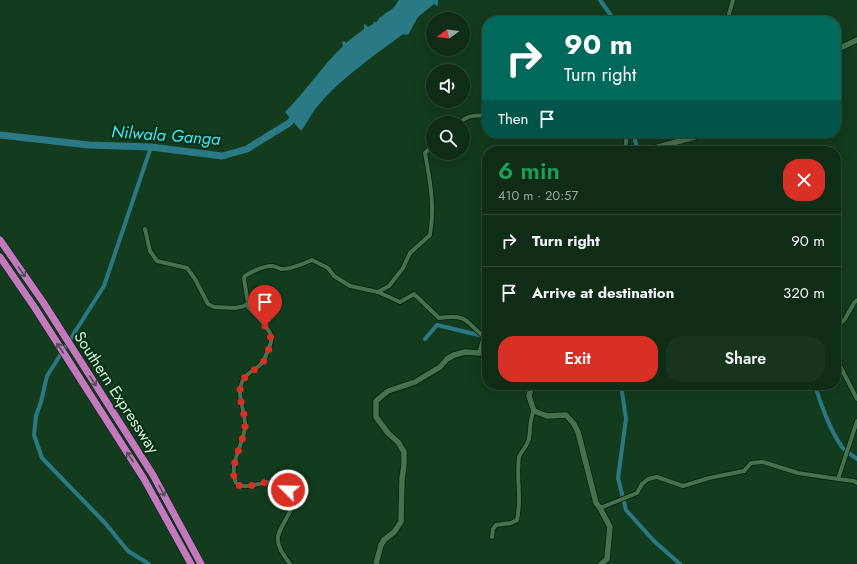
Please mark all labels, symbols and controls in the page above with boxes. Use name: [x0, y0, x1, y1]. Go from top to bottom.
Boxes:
north arrow: [426, 12, 470, 56]
map controls: [426, 12, 470, 160]
text: 90 m: [564, 24, 633, 65]
icon: right: [498, 32, 550, 84]
text: Turn right: [564, 62, 636, 88]
button: sound: [426, 64, 470, 108]
text: Then: [498, 108, 528, 130]
icon: arrive: [536, 108, 558, 130]
button: search: [426, 116, 470, 160]
water label: Nilwala Ganga: [111, 119, 222, 151]
text: 6 min: [498, 153, 560, 188]
button: close: [783, 159, 825, 201]
text: 410 m · 20:57: [498, 186, 578, 205]
icon: right: [498, 230, 520, 252]
text: Turn right: [532, 230, 600, 252]
text: 90 m: [791, 230, 825, 252]
one-way arrow: [18, 266, 26, 277]
icon: arrive: [498, 282, 520, 304]
text: Arrive at destination: [532, 282, 674, 304]
text: 320 m: [783, 282, 825, 304]
pin: [248, 285, 282, 326]
icon: arrive: [254, 291, 276, 313]
street label: Southern Expressway: [68, 327, 165, 459]
button: Exit: [498, 336, 658, 382]
button: Share: [666, 336, 825, 382]
one-way arrow: [56, 342, 64, 353]
one-way arrow: [89, 375, 97, 386]
one-way arrow: [126, 452, 134, 463]
position arrow: [267, 469, 309, 511]
one-way arrow: [158, 485, 166, 497]

